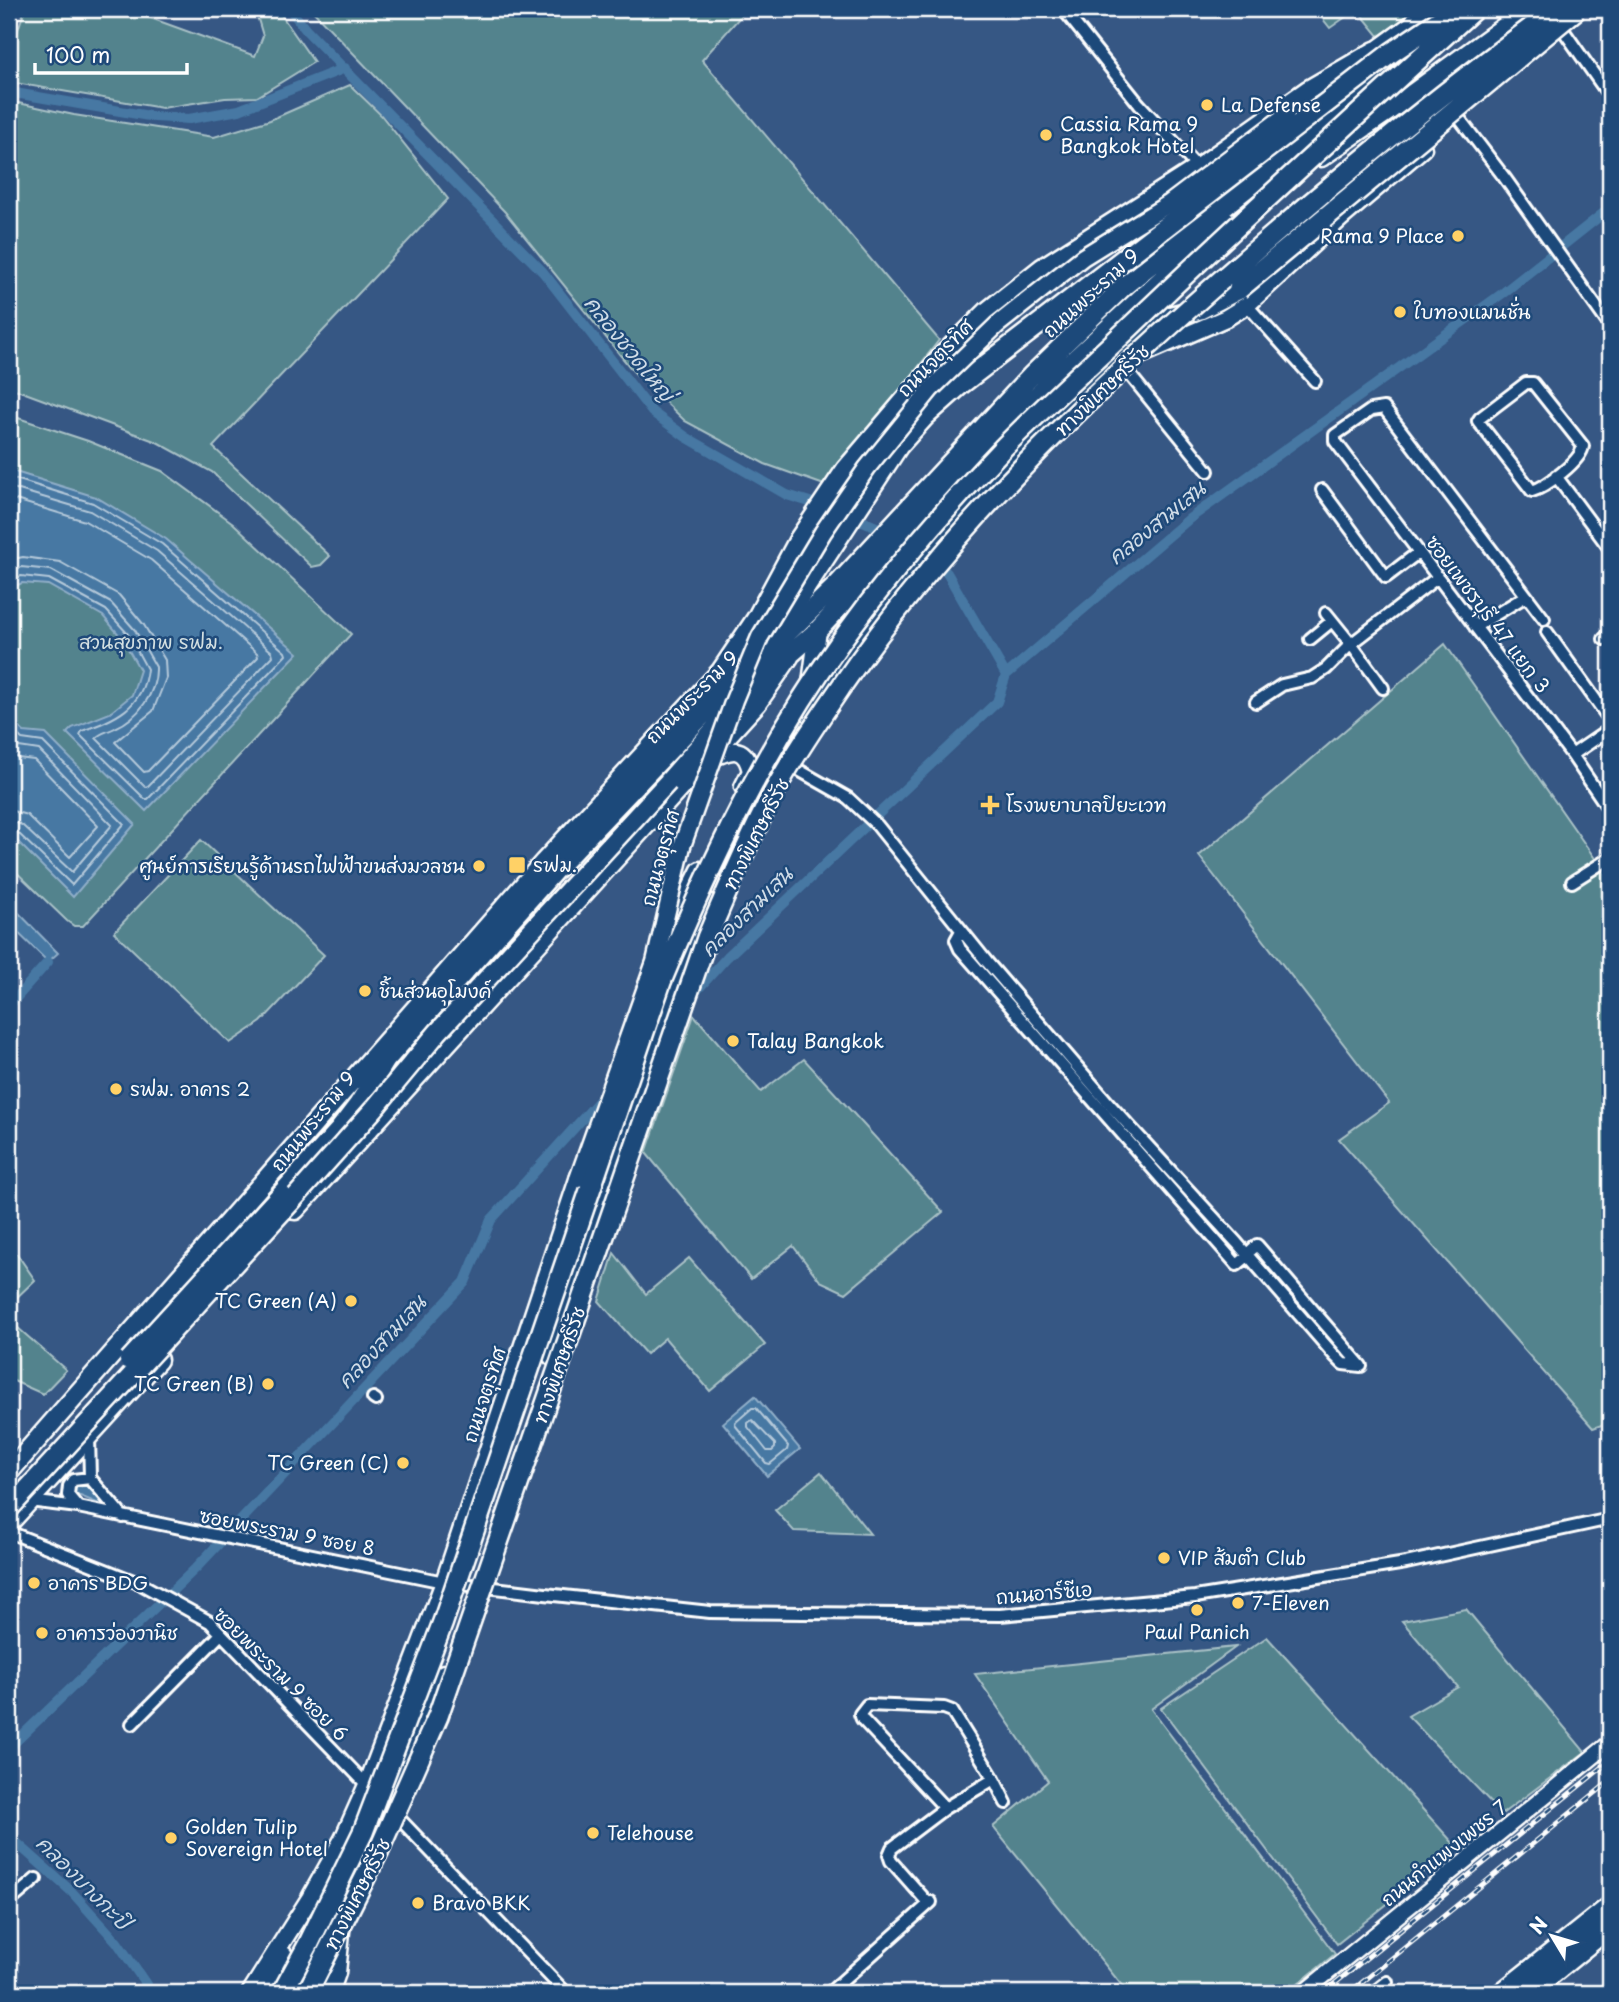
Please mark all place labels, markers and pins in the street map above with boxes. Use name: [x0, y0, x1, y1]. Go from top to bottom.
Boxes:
place label: La Defense: [1221, 90, 1321, 118]
marker: La Defense: [1199, 97, 1215, 113]
place label: Cassia Rama 9 Bangkok Hotel: [1060, 109, 1198, 159]
marker: Cassia Rama 9 Bangkok Hotel: [1038, 127, 1054, 143]
place label: Rama 9 Place: [1320, 221, 1444, 249]
marker: Rama 9 Place: [1450, 228, 1466, 244]
place label: ใบทองแมนชั่น: [1414, 296, 1531, 325]
marker: ใบทองแมนชั่น: [1392, 304, 1408, 320]
place label: โรงพยาบาลปิยะเวท: [1006, 790, 1167, 818]
marker: โรงพยาบาลปิยะเวท: [980, 795, 1000, 815]
place label: รฟม.: [533, 850, 577, 878]
place label: ศูนย์การเรียนรู้ด้านรถไฟฟ้าขนส่งมวลชน: [139, 851, 465, 881]
marker: รฟม.: [507, 855, 527, 875]
marker: ศูนย์การเรียนรู้ด้านรถไฟฟ้าขนส่งมวลชน: [471, 858, 487, 874]
place label: ชิ้นส่วนอุโมงค์: [379, 976, 492, 1006]
marker: ชิ้นส่วนอุโมงค์: [357, 983, 373, 999]
place label: Talay Bangkok: [747, 1026, 884, 1054]
marker: Talay Bangkok: [725, 1033, 741, 1049]
place label: รฟม. อาคาร 2: [130, 1074, 250, 1102]
marker: รฟม. อาคาร 2: [108, 1081, 124, 1097]
place label: TC Green (A): [215, 1286, 337, 1314]
marker: TC Green (A): [343, 1293, 359, 1309]
place label: TC Green (B): [134, 1369, 254, 1397]
marker: TC Green (B): [260, 1376, 276, 1392]
place label: TC Green (C): [267, 1448, 389, 1476]
marker: TC Green (C): [395, 1455, 411, 1471]
place label: VIP ส้มตำ Club: [1178, 1543, 1306, 1571]
marker: VIP ส้มตำ Club: [1156, 1550, 1172, 1566]
place label: อาคาร BDG: [48, 1568, 148, 1596]
marker: อาคาร BDG: [26, 1575, 42, 1591]
place label: 7-Eleven: [1252, 1588, 1330, 1616]
marker: 7-Eleven: [1230, 1595, 1246, 1611]
marker: Paul Panich: [1189, 1602, 1205, 1618]
place label: Paul Panich: [1144, 1617, 1250, 1645]
place label: อาคารว่องวานิช: [56, 1618, 178, 1646]
marker: อาคารว่องวานิช: [34, 1625, 50, 1641]
place label: Golden Tulip Sovereign Hotel: [185, 1812, 328, 1862]
place label: Telehouse: [607, 1818, 694, 1846]
marker: Telehouse: [585, 1825, 601, 1841]
marker: Golden Tulip Sovereign Hotel: [163, 1830, 179, 1846]
place label: Bravo BKK: [432, 1888, 531, 1916]
marker: Bravo BKK: [410, 1895, 426, 1911]

